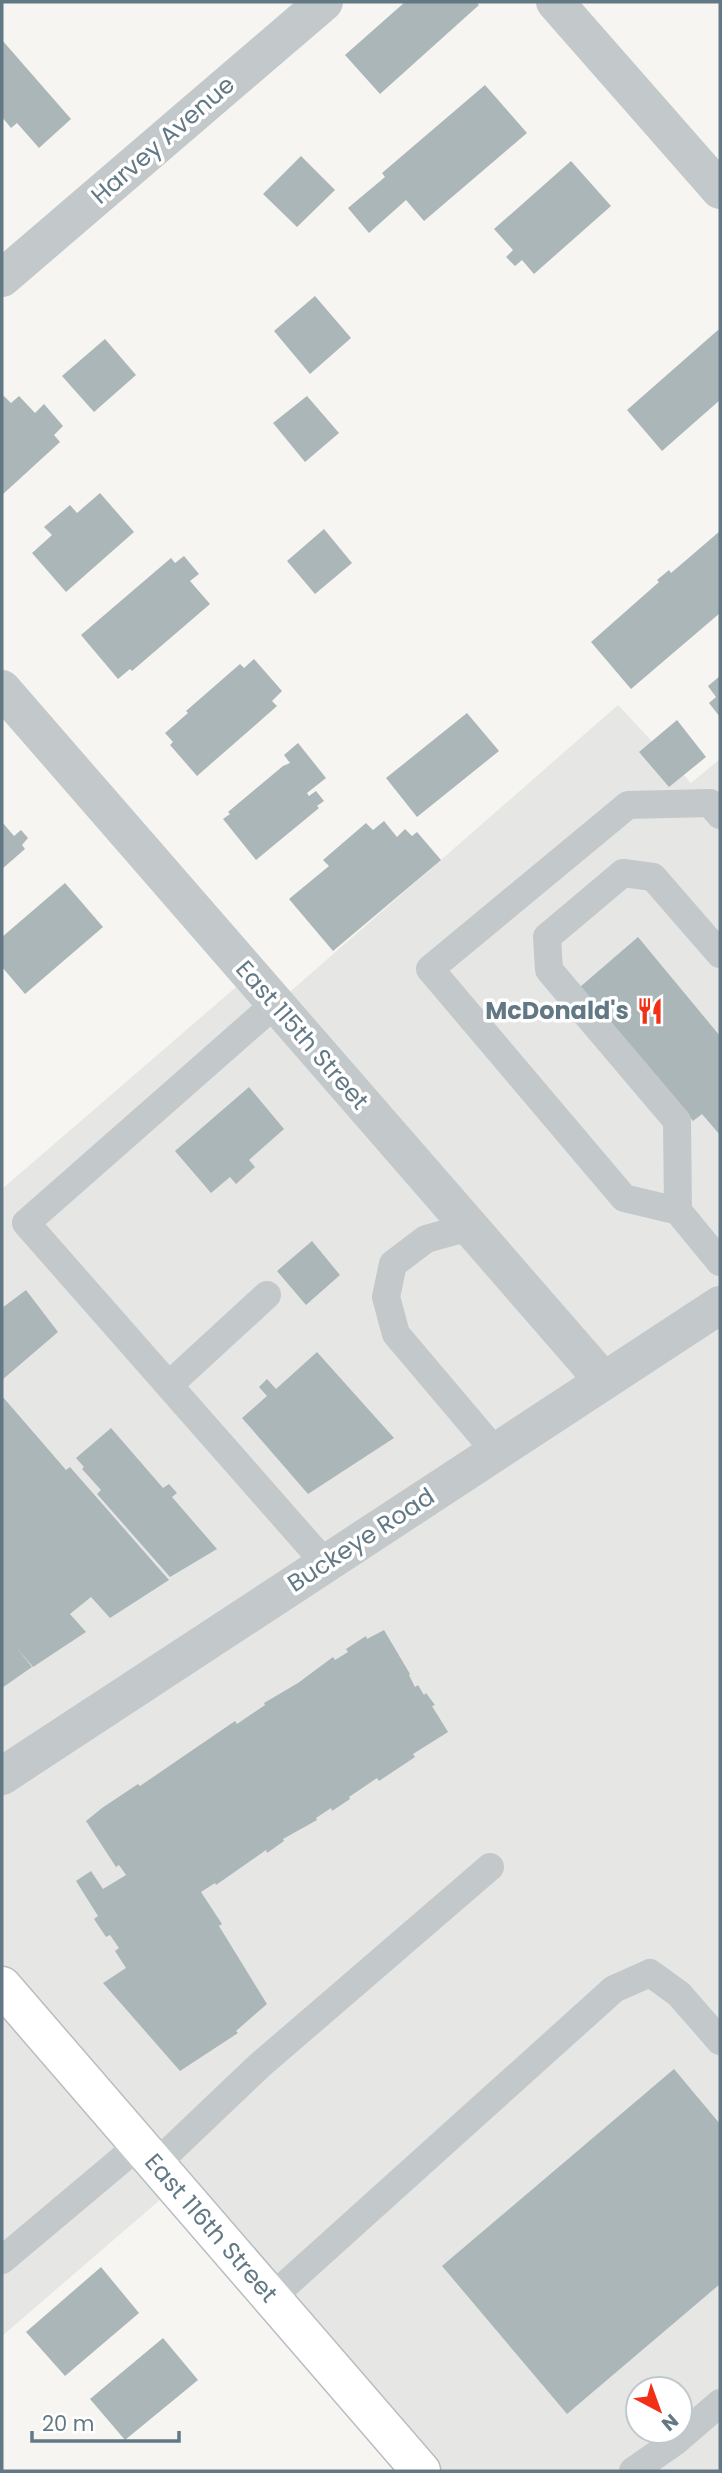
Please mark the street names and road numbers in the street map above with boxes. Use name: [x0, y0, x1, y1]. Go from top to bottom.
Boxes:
street label: Harvey Avenue: [84, 68, 241, 211]
street label: East 115th Street: [228, 953, 376, 1116]
street label: Buckeye Road: [281, 1480, 441, 1599]
street label: East 116th Street: [137, 2146, 285, 2309]

